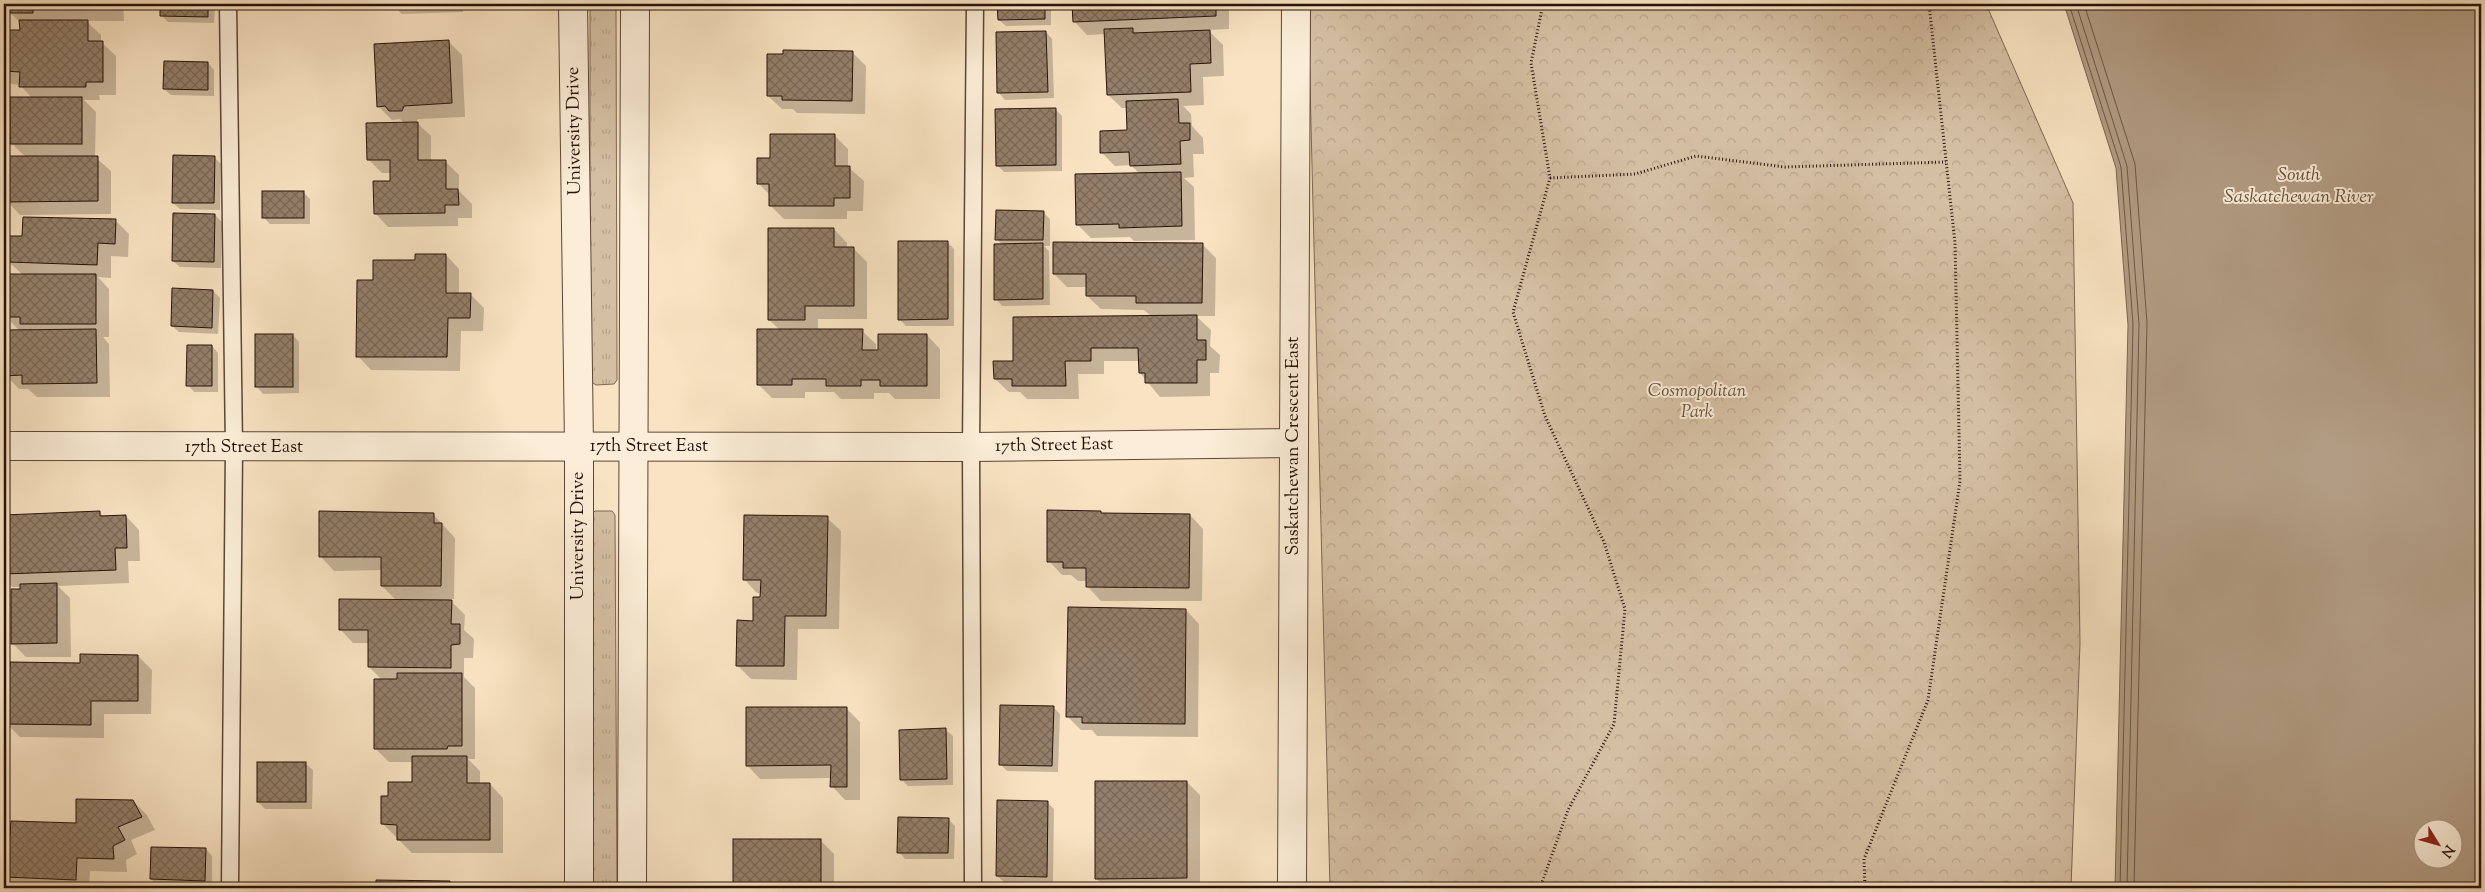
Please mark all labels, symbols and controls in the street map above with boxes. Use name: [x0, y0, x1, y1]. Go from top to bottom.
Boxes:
street label: University Drive: [561, 66, 589, 196]
water label: South Saskatchewan River: [2224, 162, 2374, 211]
street label: Saskatchewan Crescent East: [1281, 337, 1307, 555]
park label: Cosmopolitan Park: [1648, 379, 1747, 426]
street label: 17th Street East: [995, 432, 1113, 460]
street label: 17th Street East: [590, 434, 708, 460]
street label: 17th Street East: [185, 435, 303, 461]
street label: University Drive: [566, 472, 592, 600]
north arrow: [2412, 820, 2462, 870]
text: N: [2435, 840, 2458, 861]

